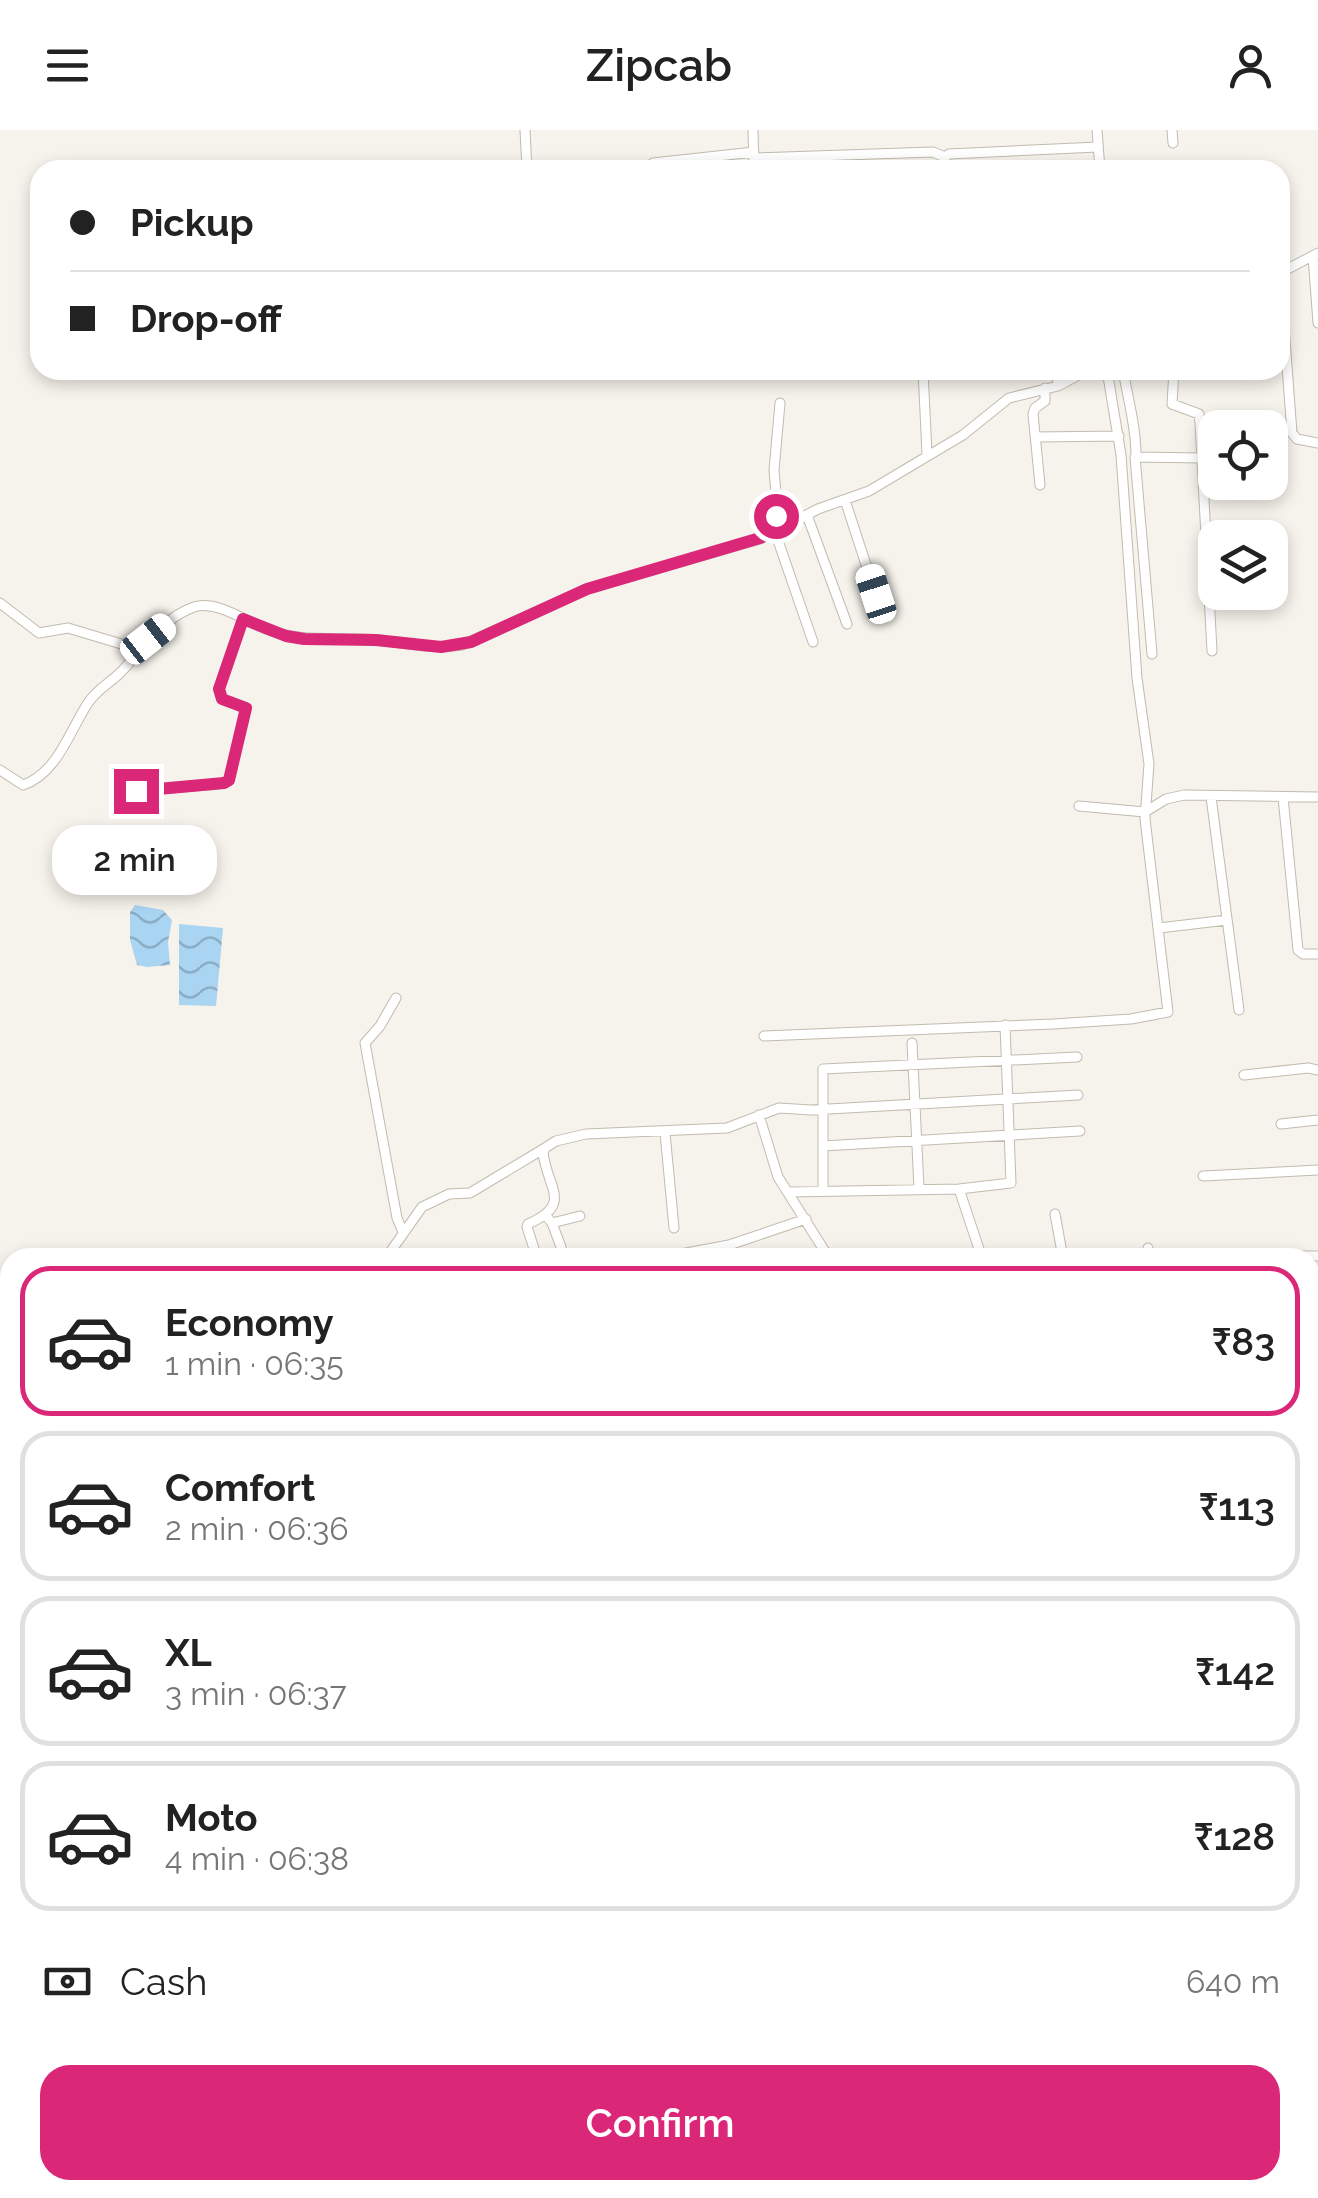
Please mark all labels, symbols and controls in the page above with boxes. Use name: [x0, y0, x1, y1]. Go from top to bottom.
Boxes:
icon: menu: [40, 38, 95, 93]
icon: person: [1223, 38, 1278, 93]
text: Zipcab: [586, 39, 732, 92]
text: Pickup: [130, 200, 254, 245]
text: Drop-off: [130, 296, 282, 341]
map controls: [1198, 410, 1288, 610]
button: locate: [1198, 410, 1288, 500]
route start: [754, 494, 799, 539]
button: layers: [1198, 520, 1288, 610]
car: [852, 561, 900, 627]
car: [115, 609, 181, 669]
route end: [114, 769, 159, 814]
callout: 2 min: [54, 826, 218, 896]
text: 2 min: [94, 841, 175, 878]
icon: car: [45, 1296, 135, 1386]
text: Economy: [165, 1300, 334, 1345]
text: ₹83: [1212, 1319, 1275, 1364]
text: 1 min · 06:35: [165, 1345, 344, 1382]
icon: car: [45, 1461, 135, 1551]
text: Comfort: [165, 1465, 315, 1510]
text: ₹113: [1199, 1484, 1275, 1529]
text: 2 min · 06:36: [165, 1510, 349, 1547]
icon: car: [45, 1626, 135, 1716]
text: XL: [165, 1630, 212, 1675]
text: ₹142: [1195, 1649, 1275, 1694]
text: 3 min · 06:37: [165, 1675, 347, 1712]
icon: car: [45, 1791, 135, 1881]
text: Moto: [165, 1795, 258, 1840]
text: ₹128: [1194, 1814, 1275, 1859]
text: 4 min · 06:38: [165, 1840, 349, 1877]
icon: cash: [40, 1954, 95, 2009]
text: Cash: [120, 1959, 207, 2004]
text: 640 m: [1186, 1963, 1280, 2000]
button: Confirm: [40, 2065, 1280, 2180]

